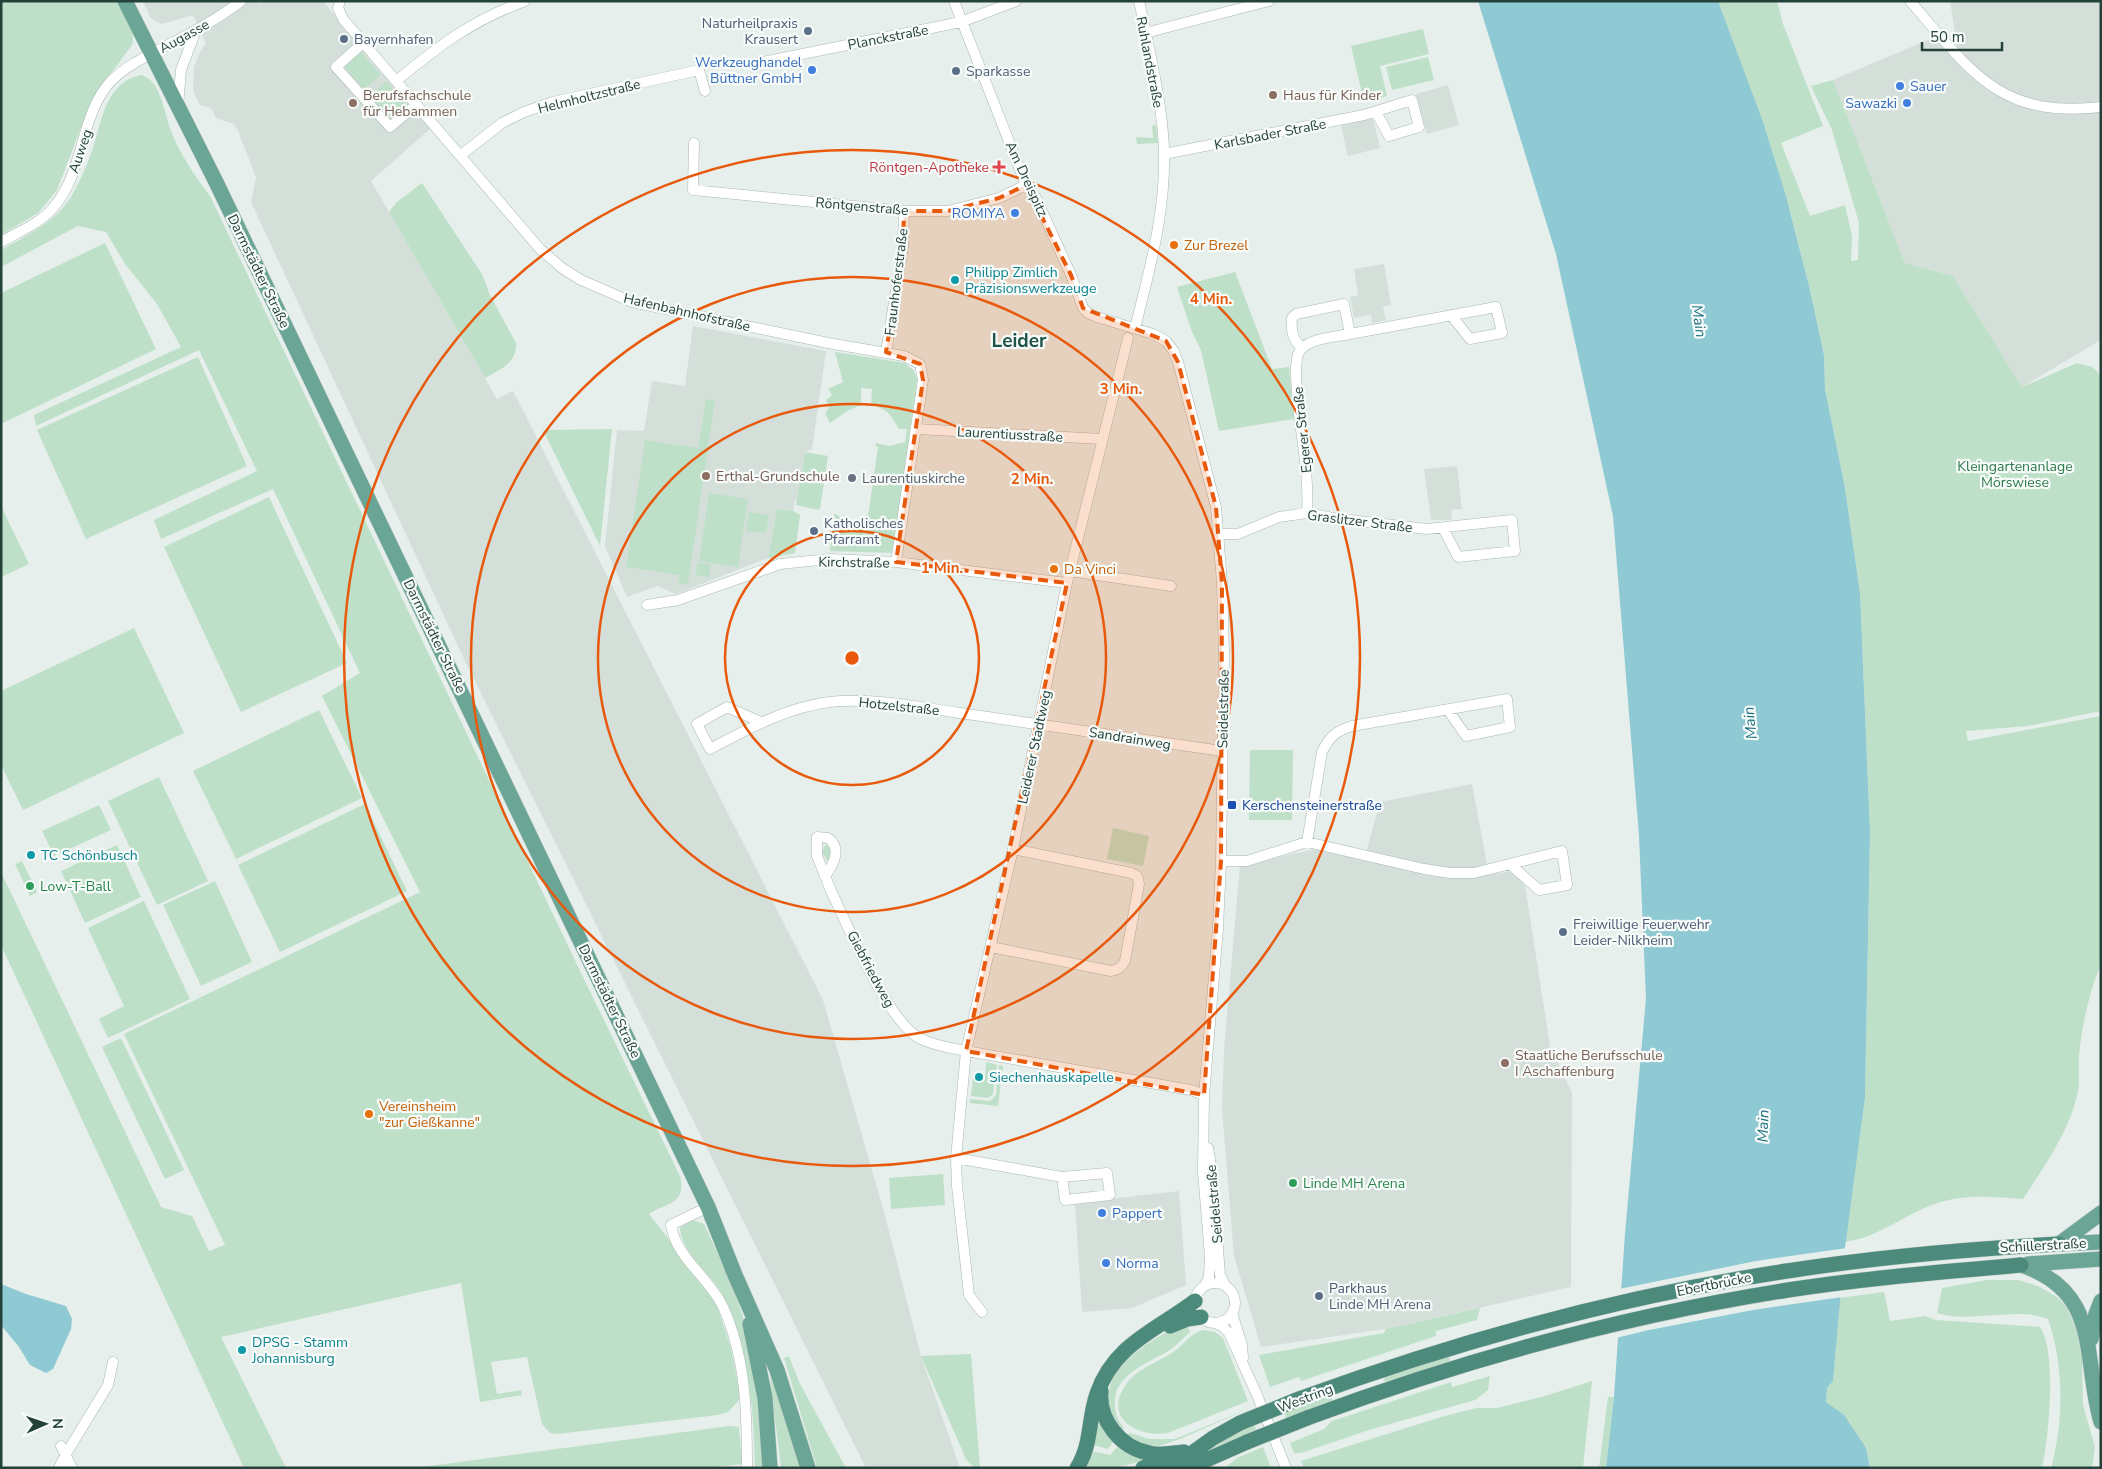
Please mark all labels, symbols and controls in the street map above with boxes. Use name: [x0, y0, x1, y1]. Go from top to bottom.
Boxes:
place label: Naturheilpraxis Krausert: [702, 14, 798, 49]
street label: Augasse: [156, 15, 213, 58]
street label: Ruhlandstraße: [1131, 15, 1168, 109]
street label: Planckstraße: [846, 20, 930, 55]
scale bar: [1922, 20, 2002, 52]
marker: Naturheilpraxis Krausert: [802, 25, 814, 37]
text: 50 m: [1930, 27, 1965, 47]
place label: Bayernhafen: [354, 30, 434, 49]
marker: Bayernhafen: [338, 33, 350, 45]
place label: Werkzeughandel Büttner GmbH: [695, 53, 803, 88]
place label: Sparkasse: [966, 62, 1030, 81]
marker: Werkzeughandel Büttner GmbH: [806, 64, 818, 76]
marker: Sparkasse: [950, 65, 962, 77]
street label: Helmholtzstraße: [536, 75, 643, 118]
place label: Sauer: [1910, 77, 1946, 96]
marker: Sauer: [1894, 80, 1906, 92]
place label: Berufsfachschule für Hebammen: [363, 86, 471, 121]
place label: Haus für Kinder: [1283, 86, 1381, 105]
marker: Haus für Kinder: [1267, 89, 1279, 101]
place label: Sawazki: [1845, 94, 1897, 113]
marker: Berufsfachschule für Hebammen: [347, 97, 359, 109]
marker: Sawazki: [1901, 97, 1913, 109]
street label: Karlsbader Straße: [1212, 114, 1328, 155]
street label: Auweg: [64, 127, 97, 176]
street label: Am Dreispitz: [1001, 138, 1053, 221]
place label: Röntgen-Apotheke: [869, 158, 989, 177]
marker: Röntgen-Apotheke: [993, 161, 1005, 173]
street label: Röntgenstraße: [815, 193, 909, 220]
place label: ROMIYA: [952, 204, 1005, 223]
marker: ROMIYA: [1009, 207, 1021, 219]
street label: Darmstädter Straße: [223, 211, 294, 331]
street label: Fraunhoferstraße: [880, 227, 913, 337]
place label: Zur Brezel: [1184, 236, 1249, 255]
marker: Zur Brezel: [1168, 239, 1180, 251]
place label: Philipp Zimlich Präzisionswerkzeuge: [965, 263, 1096, 298]
marker: Philipp Zimlich Präzisionswerkzeuge: [949, 274, 961, 286]
street label: Hafenbahnhofstraße: [622, 289, 752, 336]
text: 4 Min.: [1190, 289, 1232, 309]
water label: Main: [1687, 303, 1711, 339]
district label: Leider: [992, 328, 1047, 354]
text: 3 Min.: [1100, 379, 1142, 399]
street label: Egerer Straße: [1289, 386, 1316, 474]
street label: Laurentiusstraße: [957, 422, 1063, 447]
park label: Kleingartenanlage Mörswiese: [1957, 457, 2073, 492]
place label: Erthal-Grundschule: [716, 467, 839, 486]
place label: Laurentiuskirche: [862, 469, 965, 488]
text: 2 Min.: [1011, 469, 1053, 489]
marker: Erthal-Grundschule: [700, 470, 712, 482]
marker: Laurentiuskirche: [846, 472, 858, 484]
street label: Graslitzer Straße: [1306, 506, 1414, 537]
place label: Katholisches Pfarramt: [824, 514, 904, 549]
marker: Katholisches Pfarramt: [808, 525, 820, 537]
street label: Kirchstraße: [818, 552, 890, 573]
text: 1 Min.: [921, 558, 963, 578]
place label: Da Vinci: [1064, 560, 1116, 579]
marker: Da Vinci: [1048, 563, 1060, 575]
street label: Darmstädter Straße: [399, 576, 470, 696]
centre of rings: [843, 649, 861, 667]
street label: Seidelstraße: [1213, 669, 1234, 749]
street label: Leiderer Stadtweg: [1013, 688, 1056, 806]
street label: Hotzelstraße: [858, 693, 940, 720]
water label: Main: [1738, 706, 1762, 740]
street label: Sandrainweg: [1087, 723, 1172, 754]
place label: Kerschensteinerstraße: [1242, 796, 1382, 815]
marker: Kerschensteinerstraße: [1226, 799, 1238, 811]
place label: TC Schönbusch: [41, 846, 138, 865]
marker: TC Schönbusch: [25, 849, 37, 861]
place label: Low-T-Ball: [40, 877, 112, 896]
marker: Low-T-Ball: [24, 880, 36, 892]
place label: Freiwillige Feuerwehr Leider-Nilkheim: [1573, 915, 1710, 950]
marker: Freiwillige Feuerwehr Leider-Nilkheim: [1557, 926, 1569, 938]
street label: Giebfriedweg: [842, 927, 899, 1011]
street label: Darmstädter Straße: [574, 941, 645, 1061]
place label: Staatliche Berufsschule I Aschaffenburg: [1515, 1046, 1663, 1081]
marker: Staatliche Berufsschule I Aschaffenburg: [1499, 1057, 1511, 1069]
place label: Siechenhauskapelle: [989, 1068, 1114, 1087]
marker: Siechenhauskapelle: [973, 1071, 985, 1083]
place label: Vereinsheim "zur Gießkanne": [378, 1097, 480, 1132]
marker: Vereinsheim "zur Gießkanne": [363, 1108, 375, 1120]
water label: Main: [1752, 1109, 1774, 1143]
street label: Seidelstraße: [1202, 1164, 1227, 1244]
place label: Linde MH Arena: [1303, 1174, 1405, 1193]
marker: Linde MH Arena: [1287, 1177, 1299, 1189]
place label: Pappert: [1112, 1204, 1162, 1223]
marker: Pappert: [1096, 1207, 1108, 1219]
street label: Schillerstraße: [1999, 1234, 2087, 1257]
place label: Norma: [1116, 1254, 1159, 1273]
marker: Norma: [1100, 1257, 1112, 1269]
street label: Ebertbrücke: [1675, 1268, 1753, 1301]
place label: Parkhaus Linde MH Arena: [1329, 1279, 1431, 1314]
marker: Parkhaus Linde MH Arena: [1313, 1290, 1325, 1302]
place label: DPSG - Stamm Johannisburg: [251, 1333, 348, 1368]
marker: DPSG - Stamm Johannisburg: [236, 1344, 248, 1356]
street label: Westring: [1275, 1379, 1336, 1418]
north arrow: [20, 1399, 70, 1449]
text: N: [48, 1418, 67, 1429]

